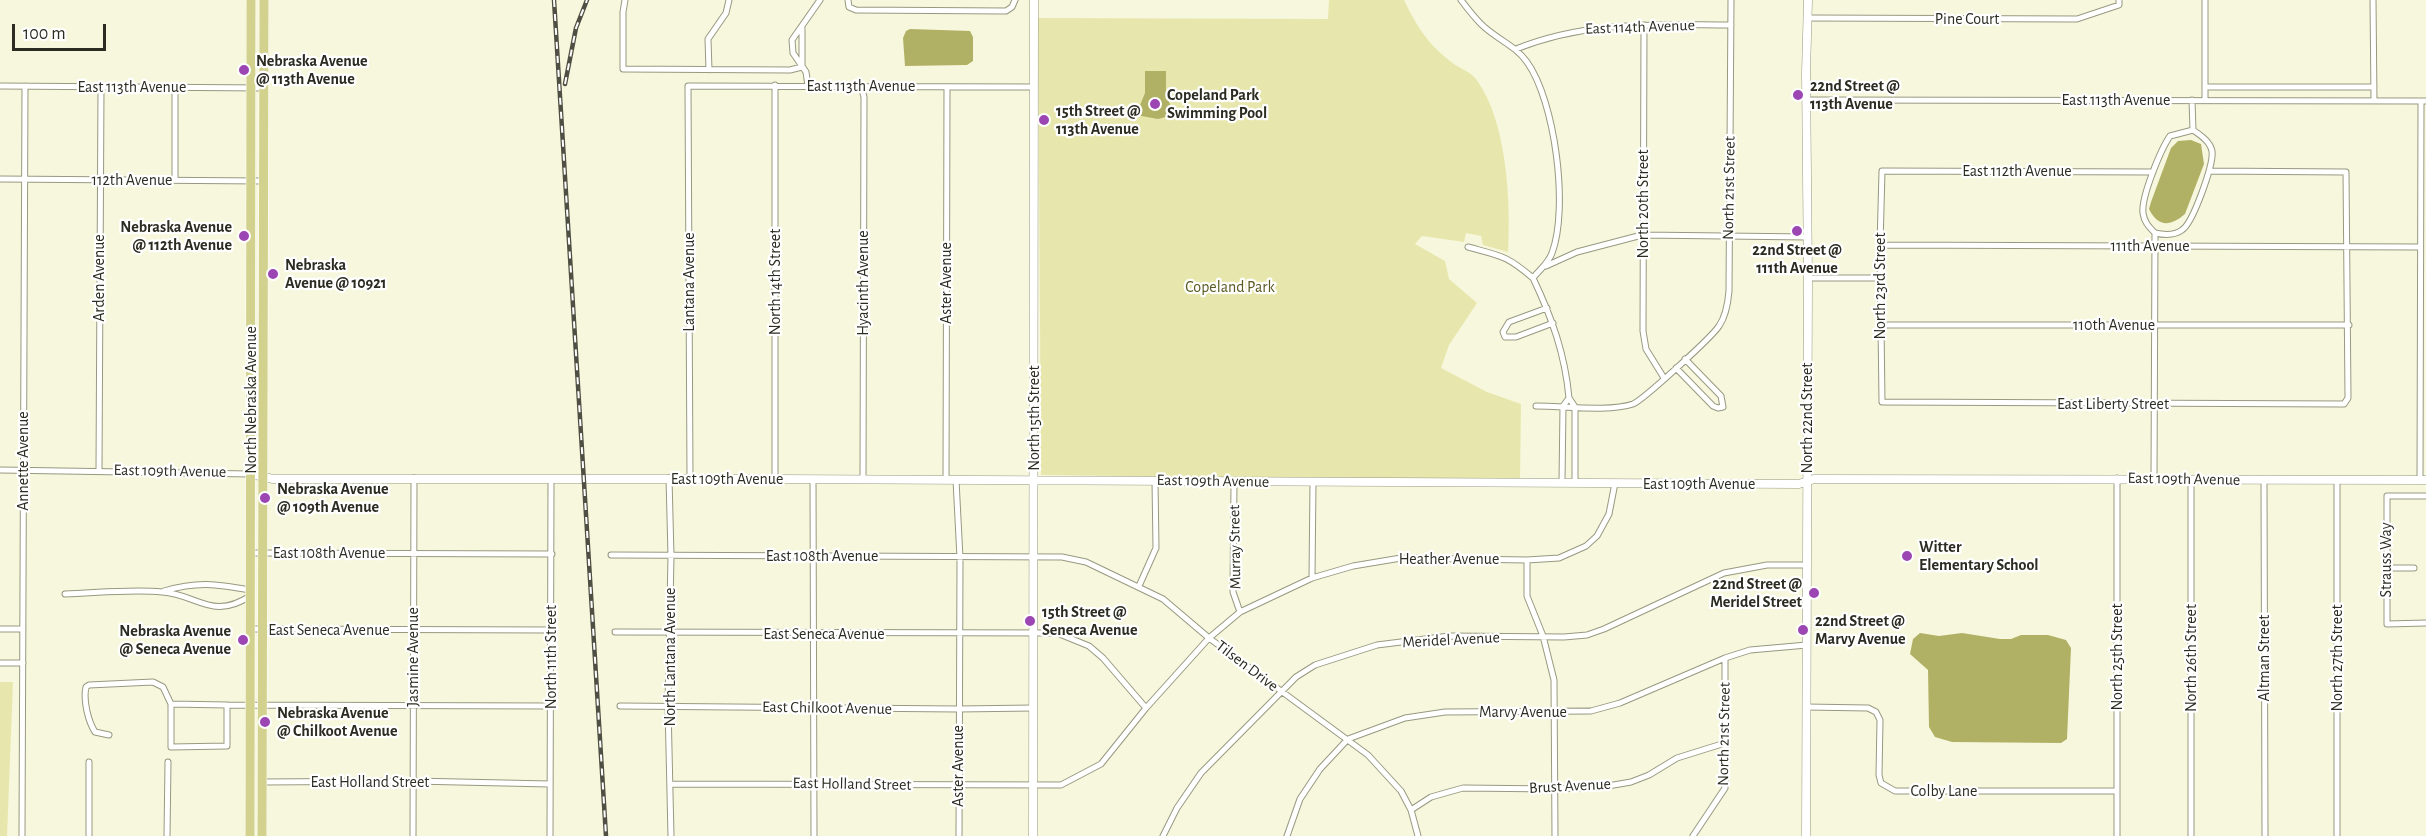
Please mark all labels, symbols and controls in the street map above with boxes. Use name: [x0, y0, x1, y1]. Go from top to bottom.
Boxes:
street label: Pine Court: [1935, 9, 1999, 29]
scale bar: [15, 12, 110, 50]
street label: East 114th Avenue: [1585, 15, 1695, 39]
text: 100 m: [23, 25, 66, 43]
place label: Nebraska Avenue @ 113th Avenue: [256, 51, 368, 89]
marker: Nebraska Avenue @ 113th Avenue: [237, 63, 251, 77]
street label: East 113th Avenue: [807, 76, 915, 96]
place label: 22nd Street @ 113th Avenue: [1810, 76, 1900, 114]
street label: East 113th Avenue: [78, 77, 186, 97]
place label: Copeland Park Swimming Pool: [1167, 85, 1267, 123]
marker: 22nd Street @ 113th Avenue: [1791, 88, 1805, 102]
street label: East 113th Avenue: [2062, 90, 2170, 110]
marker: Copeland Park Swimming Pool: [1148, 97, 1162, 111]
place label: 15th Street @ 113th Avenue: [1056, 101, 1140, 139]
marker: 15th Street @ 113th Avenue: [1037, 113, 1051, 127]
street label: North 21st Street: [1718, 136, 1740, 240]
street label: North 20th Street: [1633, 150, 1653, 258]
street label: East 112th Avenue: [1962, 161, 2072, 181]
street label: 112th Avenue: [92, 170, 172, 190]
place label: Nebraska Avenue @ 112th Avenue: [120, 217, 232, 255]
marker: 22nd Street @ 111th Avenue: [1790, 224, 1804, 238]
marker: Nebraska Avenue @ 112th Avenue: [237, 229, 251, 243]
street label: North 14th Street: [765, 229, 785, 335]
street label: Hyacinth Avenue: [853, 230, 873, 336]
street label: Lantana Avenue: [679, 232, 699, 332]
street label: North 23rd Street: [1870, 232, 1890, 340]
street label: Arden Avenue: [89, 234, 109, 322]
street label: 111th Avenue: [2110, 236, 2190, 256]
place label: 22nd Street @ 111th Avenue: [1752, 240, 1842, 278]
street label: Aster Avenue: [936, 242, 956, 324]
place label: Nebraska Avenue @ 10921: [285, 255, 387, 293]
marker: Nebraska Avenue @ 10921: [266, 267, 280, 281]
park label: Copeland Park: [1185, 277, 1275, 297]
street label: 110th Avenue: [2073, 315, 2155, 335]
street label: North Nebraska Avenue: [241, 326, 261, 474]
street label: North 22nd Street: [1797, 363, 1817, 473]
street label: North 15th Street: [1024, 365, 1044, 471]
street label: East Liberty Street: [2057, 394, 2169, 414]
street label: Annette Avenue: [13, 411, 33, 511]
street label: East 109th Avenue: [114, 460, 226, 482]
street label: East 109th Avenue: [2128, 468, 2240, 490]
street label: East 109th Avenue: [671, 469, 783, 489]
street label: East 109th Avenue: [1157, 470, 1269, 492]
street label: East 109th Avenue: [1643, 474, 1755, 494]
place label: Nebraska Avenue @ 109th Avenue: [277, 479, 389, 517]
marker: Nebraska Avenue @ 109th Avenue: [258, 491, 272, 505]
street label: Murray Street: [1225, 504, 1245, 590]
street label: Strauss Way: [2376, 522, 2396, 598]
place label: Witter Elementary School: [1919, 537, 2039, 575]
street label: East 108th Avenue: [273, 543, 385, 563]
street label: East 108th Avenue: [766, 546, 878, 566]
street label: Heather Avenue: [1399, 549, 1499, 569]
marker: Witter Elementary School: [1900, 549, 1914, 563]
place label: 22nd Street @ Meridel Street: [1710, 574, 1802, 612]
marker: 22nd Street @ Meridel Street: [1807, 586, 1821, 600]
street label: North Lantana Avenue: [660, 588, 680, 726]
place label: 15th Street @ Seneca Avenue: [1042, 602, 1137, 640]
street label: North 25th Street: [2107, 603, 2127, 711]
street label: North 26th Street: [2181, 604, 2201, 712]
street label: North 27th Street: [2327, 604, 2347, 712]
street label: North 11th Street: [541, 605, 561, 709]
street label: Jasmine Avenue: [403, 607, 423, 707]
place label: 22nd Street @ Marvy Avenue: [1815, 611, 1906, 649]
marker: 15th Street @ Seneca Avenue: [1023, 614, 1037, 628]
street label: Altman Street: [2254, 615, 2274, 701]
street label: East Seneca Avenue: [268, 620, 390, 640]
place label: Nebraska Avenue @ Seneca Avenue: [119, 621, 231, 659]
marker: 22nd Street @ Marvy Avenue: [1796, 623, 1810, 637]
street label: East Seneca Avenue: [763, 624, 885, 644]
street label: Meridel Avenue: [1402, 628, 1500, 652]
marker: Nebraska Avenue @ Seneca Avenue: [236, 633, 250, 647]
street label: Tilsen Drive: [1212, 636, 1282, 696]
street label: North 21st Street: [1713, 682, 1735, 786]
street label: East Chilkoot Avenue: [762, 697, 892, 719]
street label: Marvy Avenue: [1479, 702, 1567, 722]
place label: Nebraska Avenue @ Chilkoot Avenue: [277, 703, 398, 741]
marker: Nebraska Avenue @ Chilkoot Avenue: [258, 715, 272, 729]
street label: Aster Avenue: [948, 725, 968, 807]
street label: East Holland Street: [311, 772, 429, 792]
street label: East Holland Street: [792, 773, 912, 795]
street label: Brust Avenue: [1529, 774, 1611, 798]
street label: Colby Lane: [1911, 781, 1977, 801]

